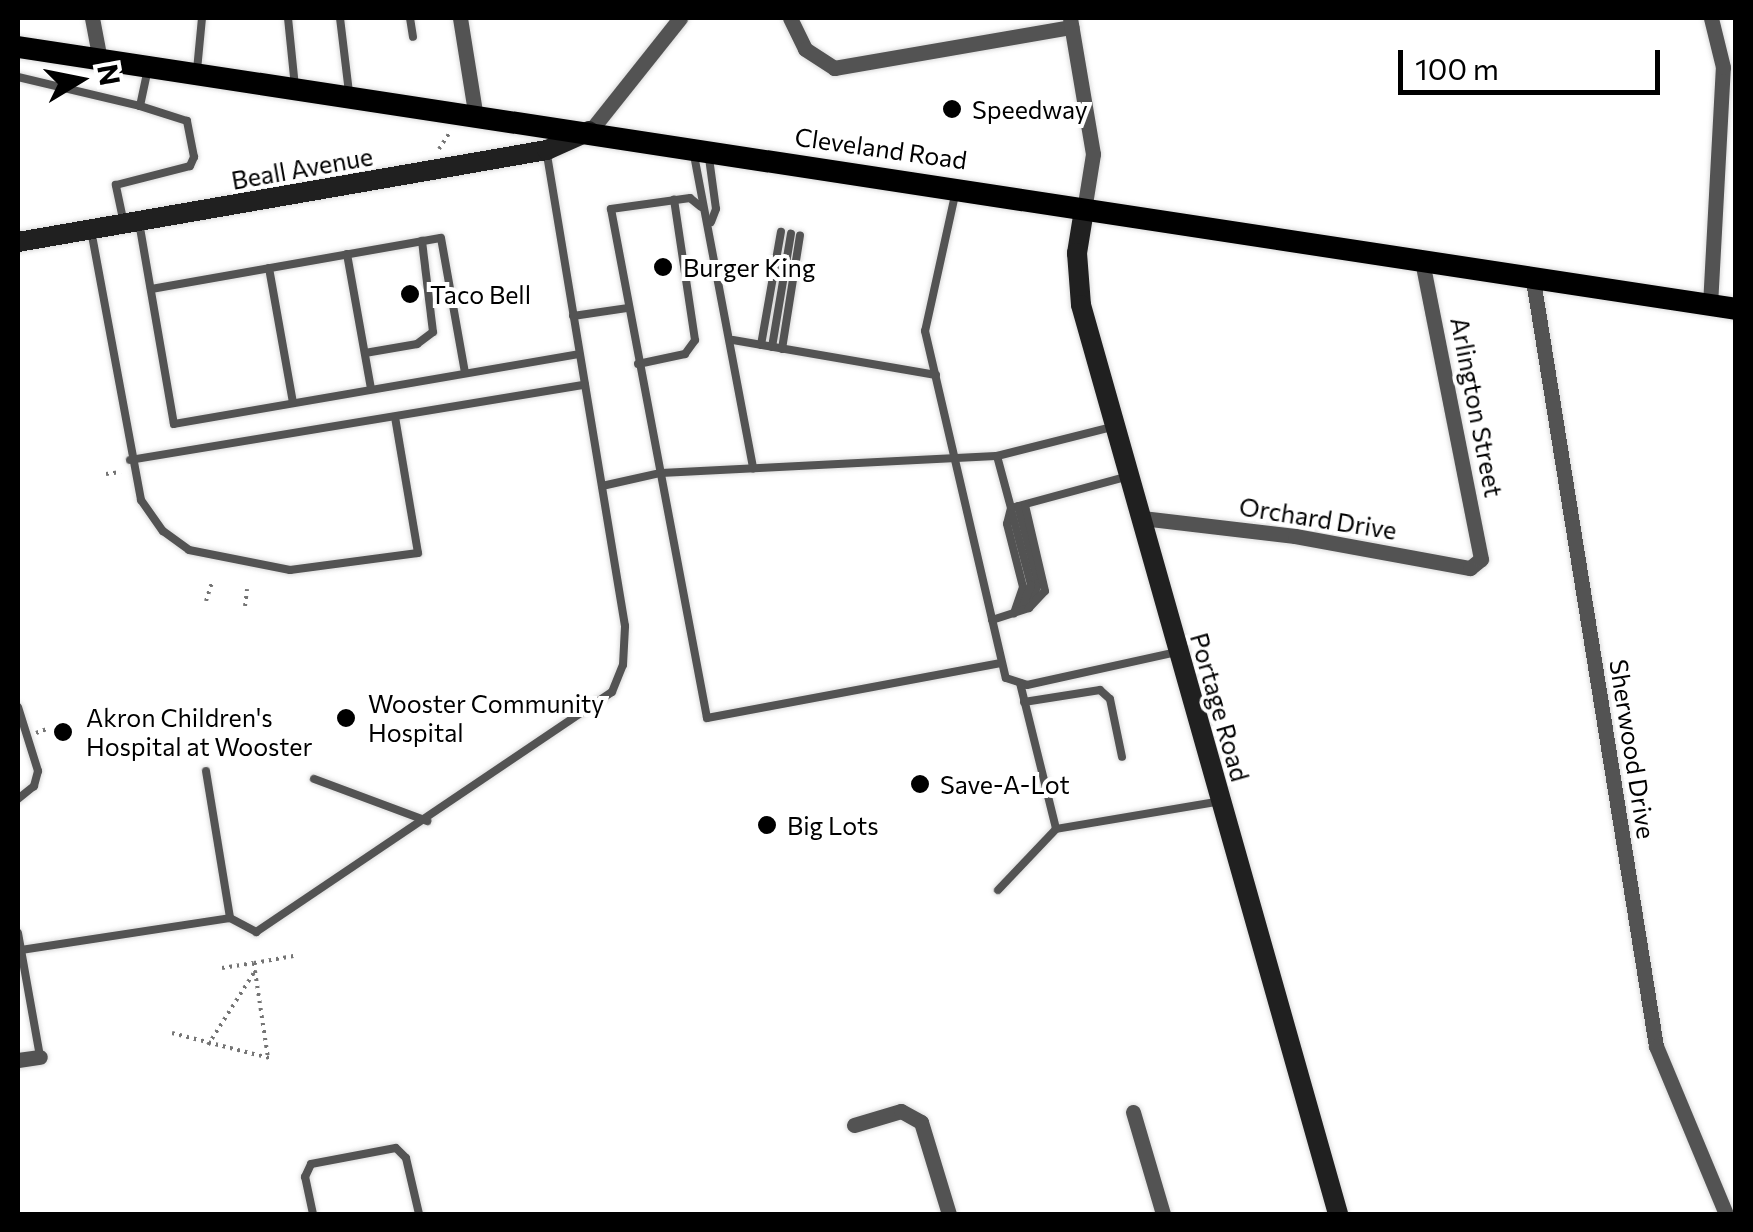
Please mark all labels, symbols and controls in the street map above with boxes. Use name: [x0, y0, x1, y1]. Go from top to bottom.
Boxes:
north arrow: [30, 30, 130, 130]
scale bar: [1403, 30, 1666, 92]
text: 100 m: [1415, 49, 1499, 86]
text: N: [91, 61, 128, 88]
place label: Speedway: [972, 94, 1088, 124]
marker: Speedway: [941, 98, 963, 120]
street label: Cleveland Road: [793, 121, 969, 175]
street label: Beall Avenue: [229, 141, 375, 195]
place label: Burger King: [683, 252, 815, 282]
marker: Burger King: [652, 256, 674, 278]
place label: Taco Bell: [430, 279, 531, 309]
marker: Taco Bell: [399, 283, 421, 305]
street label: Arlington Street: [1445, 314, 1509, 500]
street label: Orchard Drive: [1237, 491, 1399, 545]
street label: Portage Road: [1184, 629, 1256, 785]
street label: Sherwood Drive: [1604, 657, 1662, 841]
place label: Wooster Community Hospital: [368, 689, 604, 748]
place label: Akron Children's Hospital at Wooster: [86, 703, 313, 762]
marker: Wooster Community Hospital: [333, 705, 359, 731]
marker: Akron Children's Hospital at Wooster: [50, 719, 76, 745]
place label: Save-A-Lot: [940, 769, 1070, 799]
marker: Save-A-Lot: [909, 773, 931, 795]
place label: Big Lots: [787, 810, 879, 840]
marker: Big Lots: [756, 814, 778, 836]

